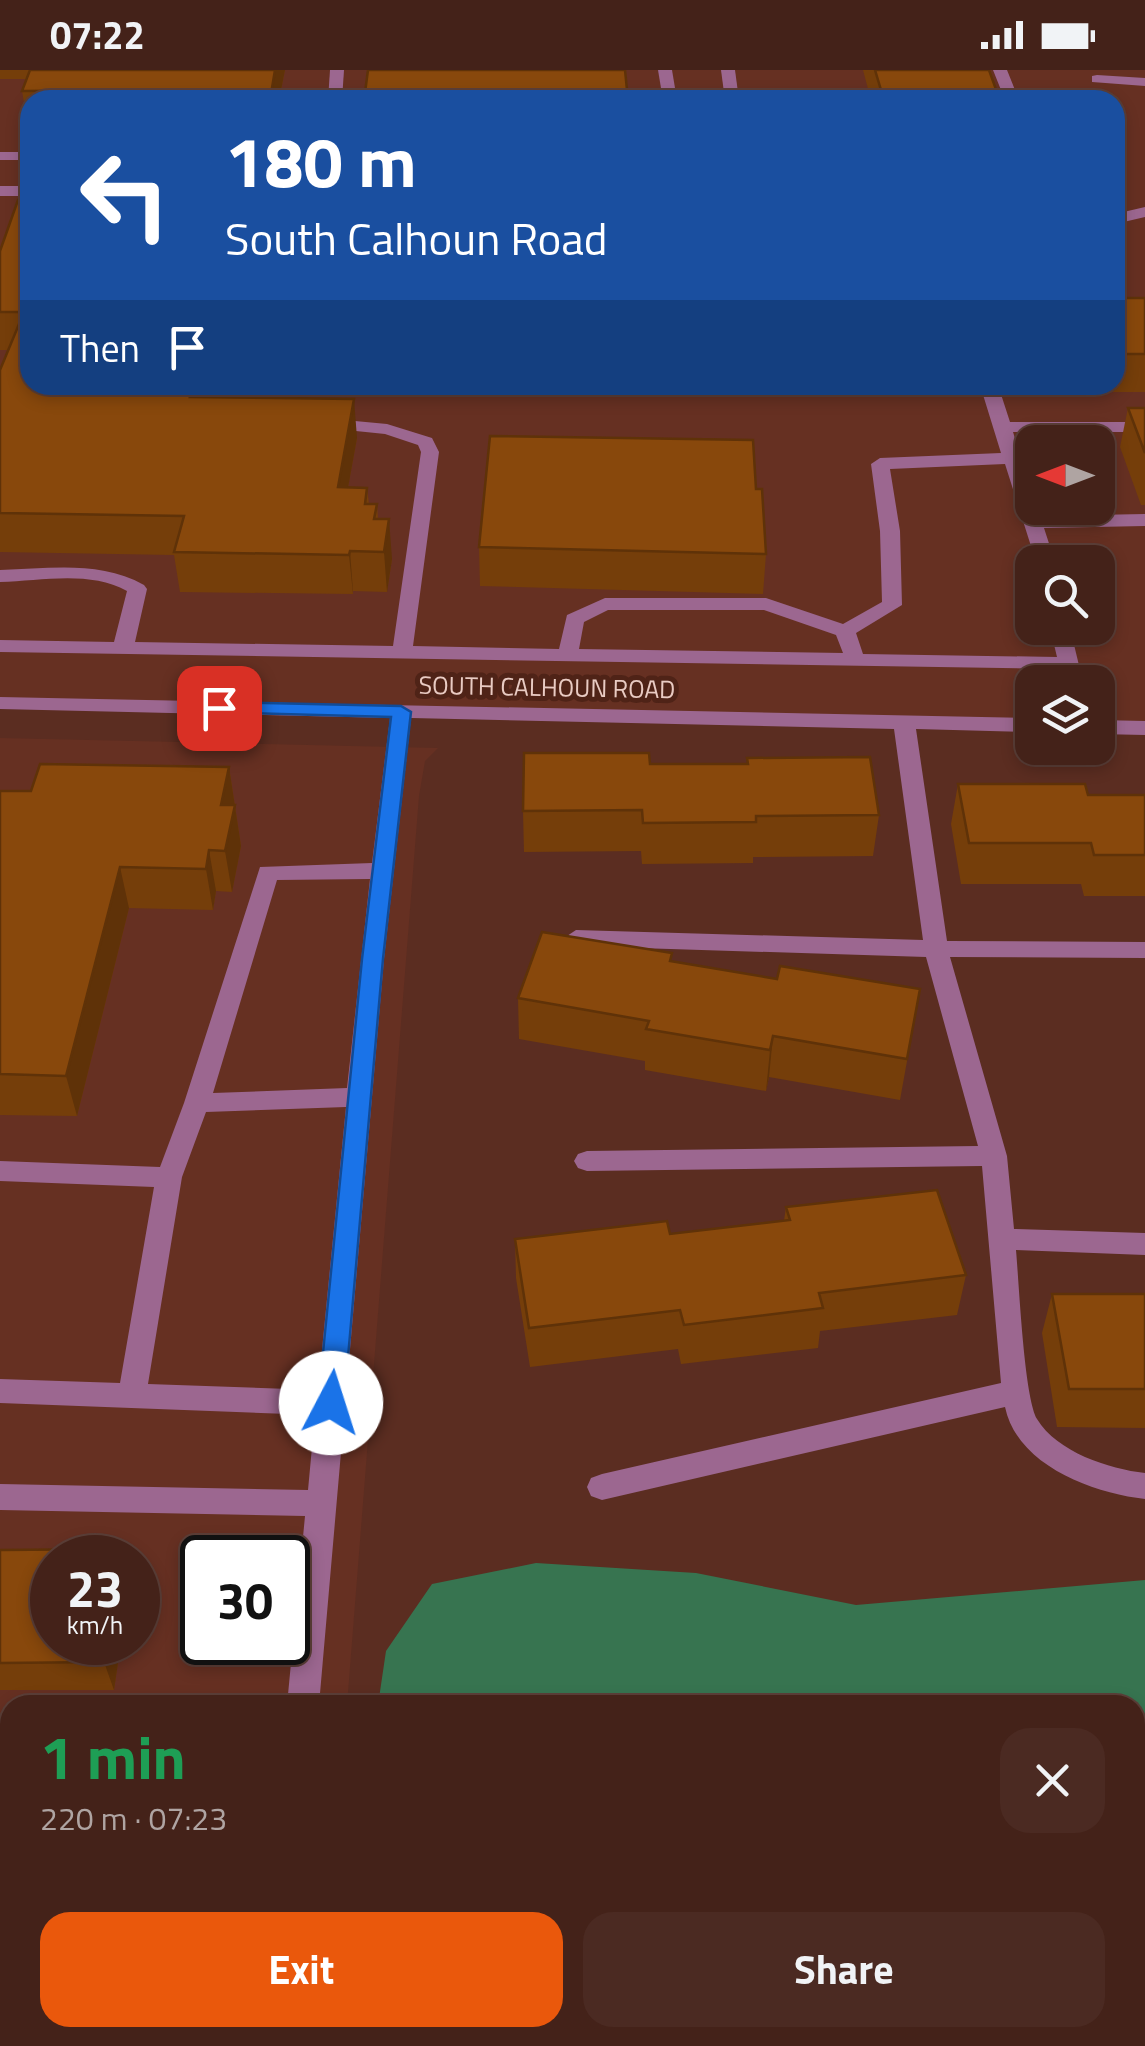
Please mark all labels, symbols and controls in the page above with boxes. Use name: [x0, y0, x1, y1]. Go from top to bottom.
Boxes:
text: 07:22: [50, 6, 145, 64]
text: 180 m: [225, 108, 417, 214]
icon: left: [60, 130, 190, 260]
text: South Calhoun Road: [225, 204, 608, 272]
text: Then: [60, 319, 140, 377]
icon: arrive: [160, 320, 215, 375]
north arrow: [1015, 425, 1115, 525]
map controls: [1015, 425, 1115, 765]
button: search: [1015, 545, 1115, 645]
button: layers: [1015, 665, 1115, 765]
pin: [177, 666, 262, 751]
street label: SOUTH CALHOUN ROAD: [418, 666, 676, 708]
icon: arrive: [192, 681, 247, 736]
position arrow: [279, 1351, 383, 1455]
speed limit sign: 30: [180, 1535, 310, 1665]
text: 23: [67, 1550, 123, 1626]
text: km/h: [67, 1606, 123, 1644]
text: 1 min: [40, 1711, 186, 1802]
button: close: [1000, 1728, 1105, 1833]
text: 220 m · 07:23: [40, 1794, 227, 1842]
button: Exit: [40, 1912, 563, 2027]
button: Share: [583, 1912, 1105, 2027]

